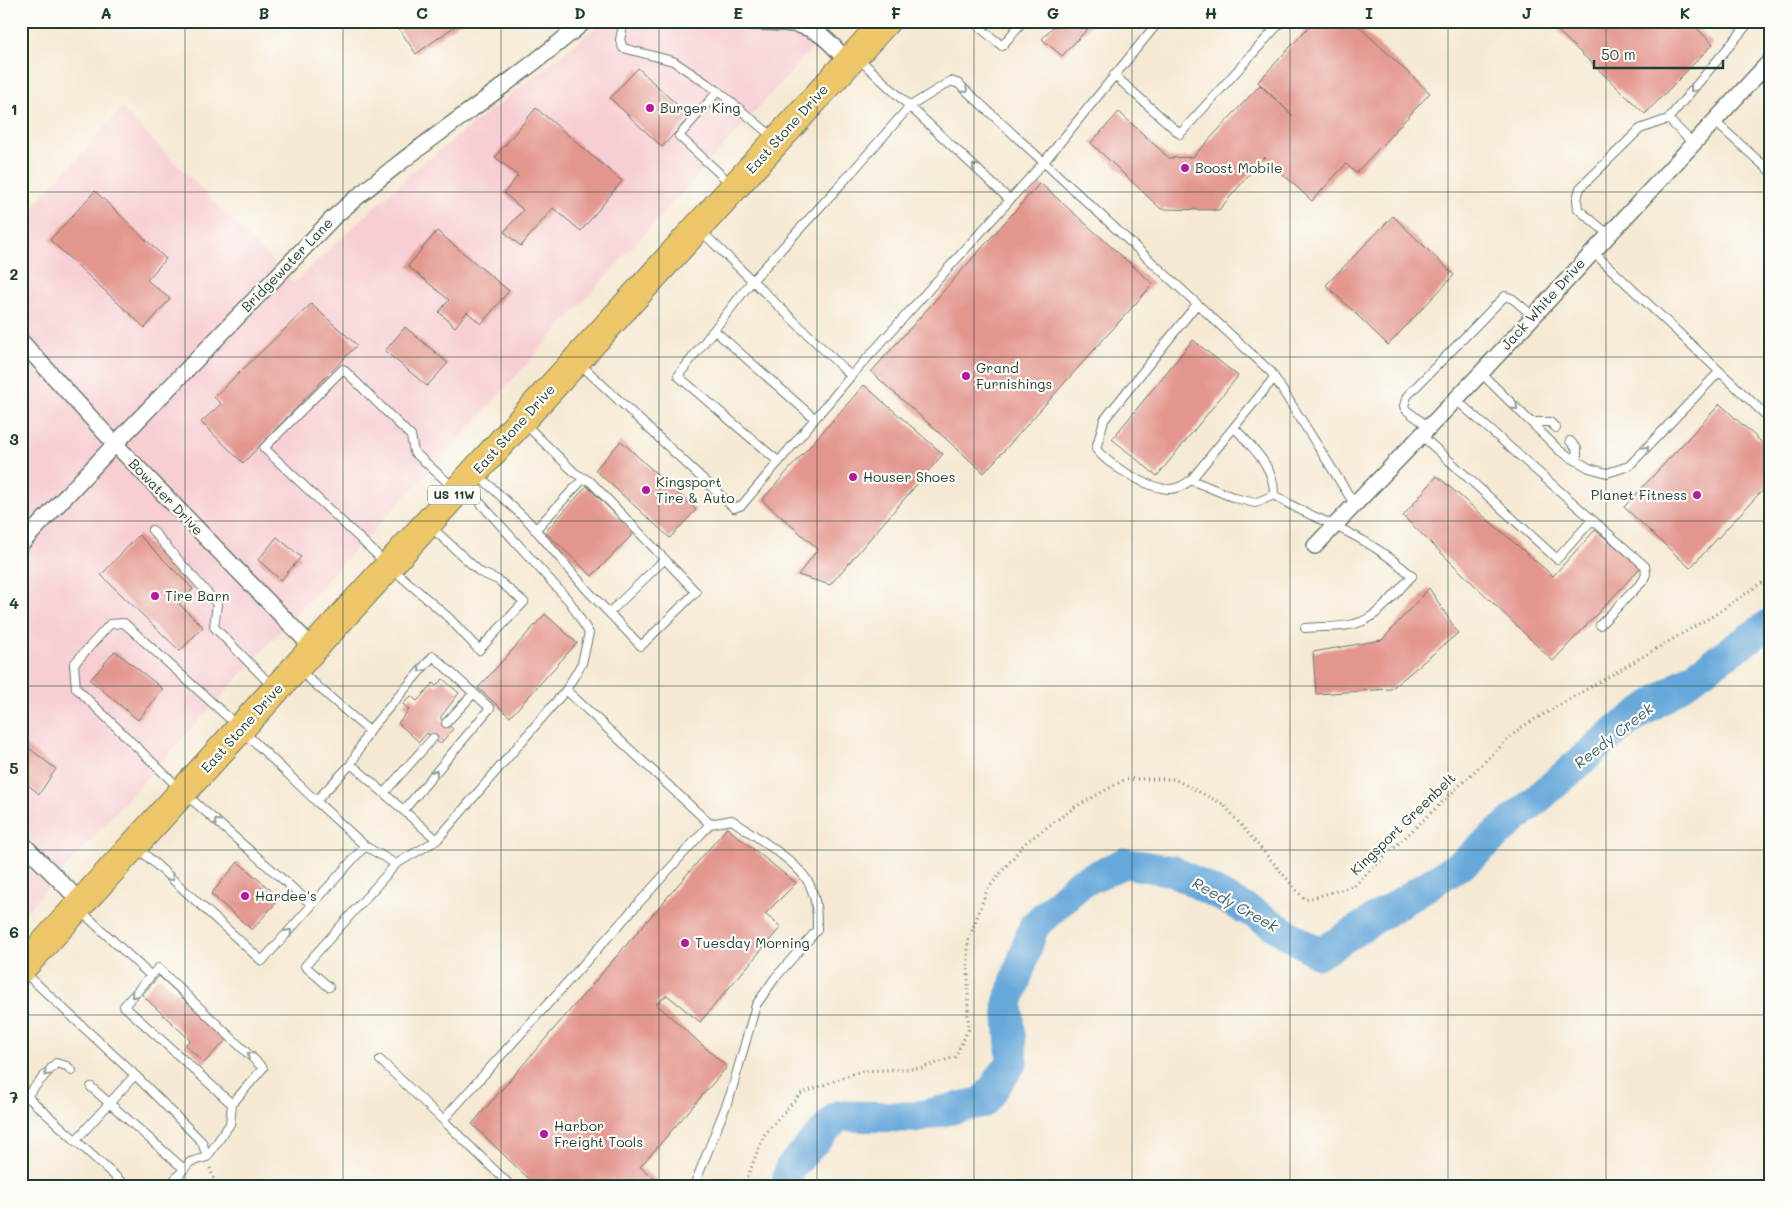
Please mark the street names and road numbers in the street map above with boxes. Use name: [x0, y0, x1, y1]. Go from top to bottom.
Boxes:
street label: East Stone Drive: [741, 80, 832, 178]
street label: Bridgewater Lane: [237, 213, 337, 316]
street label: Jack White Drive: [1496, 254, 1589, 354]
street label: East Stone Drive: [468, 380, 559, 478]
street label: Bowater Drive: [125, 454, 208, 539]
road number: US 11W: [428, 486, 480, 504]
street label: East Stone Drive: [196, 679, 287, 777]
street label: Kingsport Greenbelt: [1346, 768, 1460, 879]

